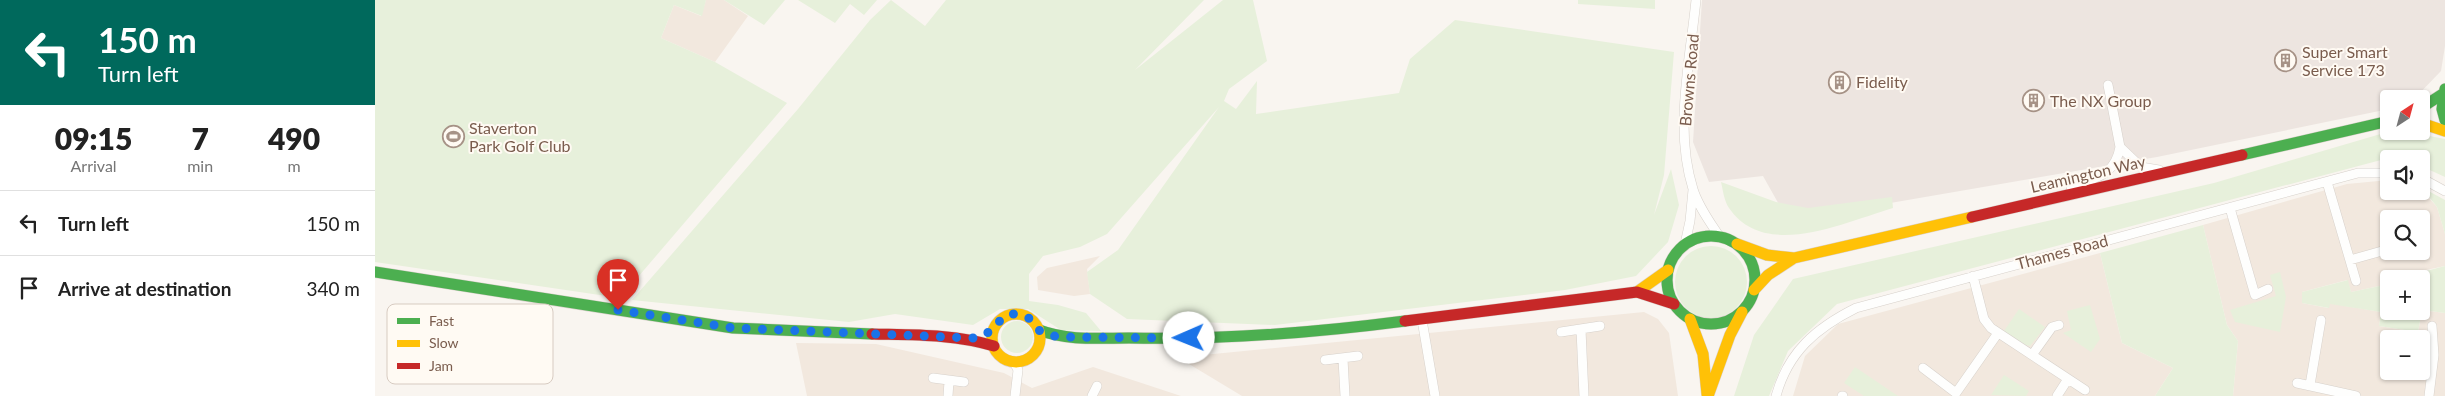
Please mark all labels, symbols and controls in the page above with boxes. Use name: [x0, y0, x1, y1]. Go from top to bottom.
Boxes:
text: 150 m: [98, 18, 197, 60]
icon: left: [15, 20, 80, 85]
street label: Browns Road: [1675, 33, 1702, 127]
place label: Super Smart Service 173: [2302, 42, 2388, 79]
building icon: Super Smart Service 173: [2274, 49, 2298, 73]
text: Turn left: [98, 60, 179, 87]
building icon: Fidelity: [1828, 70, 1852, 94]
place label: Fidelity: [1856, 72, 1909, 91]
building icon: The NX Group: [2022, 89, 2046, 113]
north arrow: [2380, 90, 2430, 140]
map controls: [2380, 90, 2430, 380]
place label: The NX Group: [2050, 91, 2152, 110]
place label: Staverton Park Golf Club: [469, 118, 571, 155]
text: 09:15: [55, 120, 132, 156]
text: 7: [191, 120, 209, 156]
text: 490: [268, 120, 320, 156]
sports icon: Staverton Park Golf Club: [441, 125, 465, 149]
button: sound: [2380, 150, 2430, 200]
street label: Leamington Way: [2028, 151, 2148, 196]
text: Arrival: [71, 156, 117, 175]
text: min: [187, 156, 213, 175]
text: m: [287, 156, 301, 175]
icon: left: [15, 209, 43, 237]
button: search: [2380, 210, 2430, 260]
text: Turn left: [58, 212, 129, 235]
text: 150 m: [306, 212, 360, 235]
street label: Thames Road: [2014, 230, 2110, 273]
pin: [597, 259, 639, 310]
icon: arrive: [604, 266, 632, 294]
button: +: [2380, 270, 2430, 320]
icon: arrive: [15, 274, 43, 302]
text: Arrive at destination: [58, 277, 231, 300]
text: 340 m: [306, 277, 360, 300]
legend: [387, 304, 553, 384]
position arrow: [1162, 311, 1214, 363]
text: Fast: [429, 312, 454, 329]
button: −: [2380, 330, 2430, 380]
text: Slow: [429, 334, 459, 351]
text: Jam: [429, 357, 453, 374]

